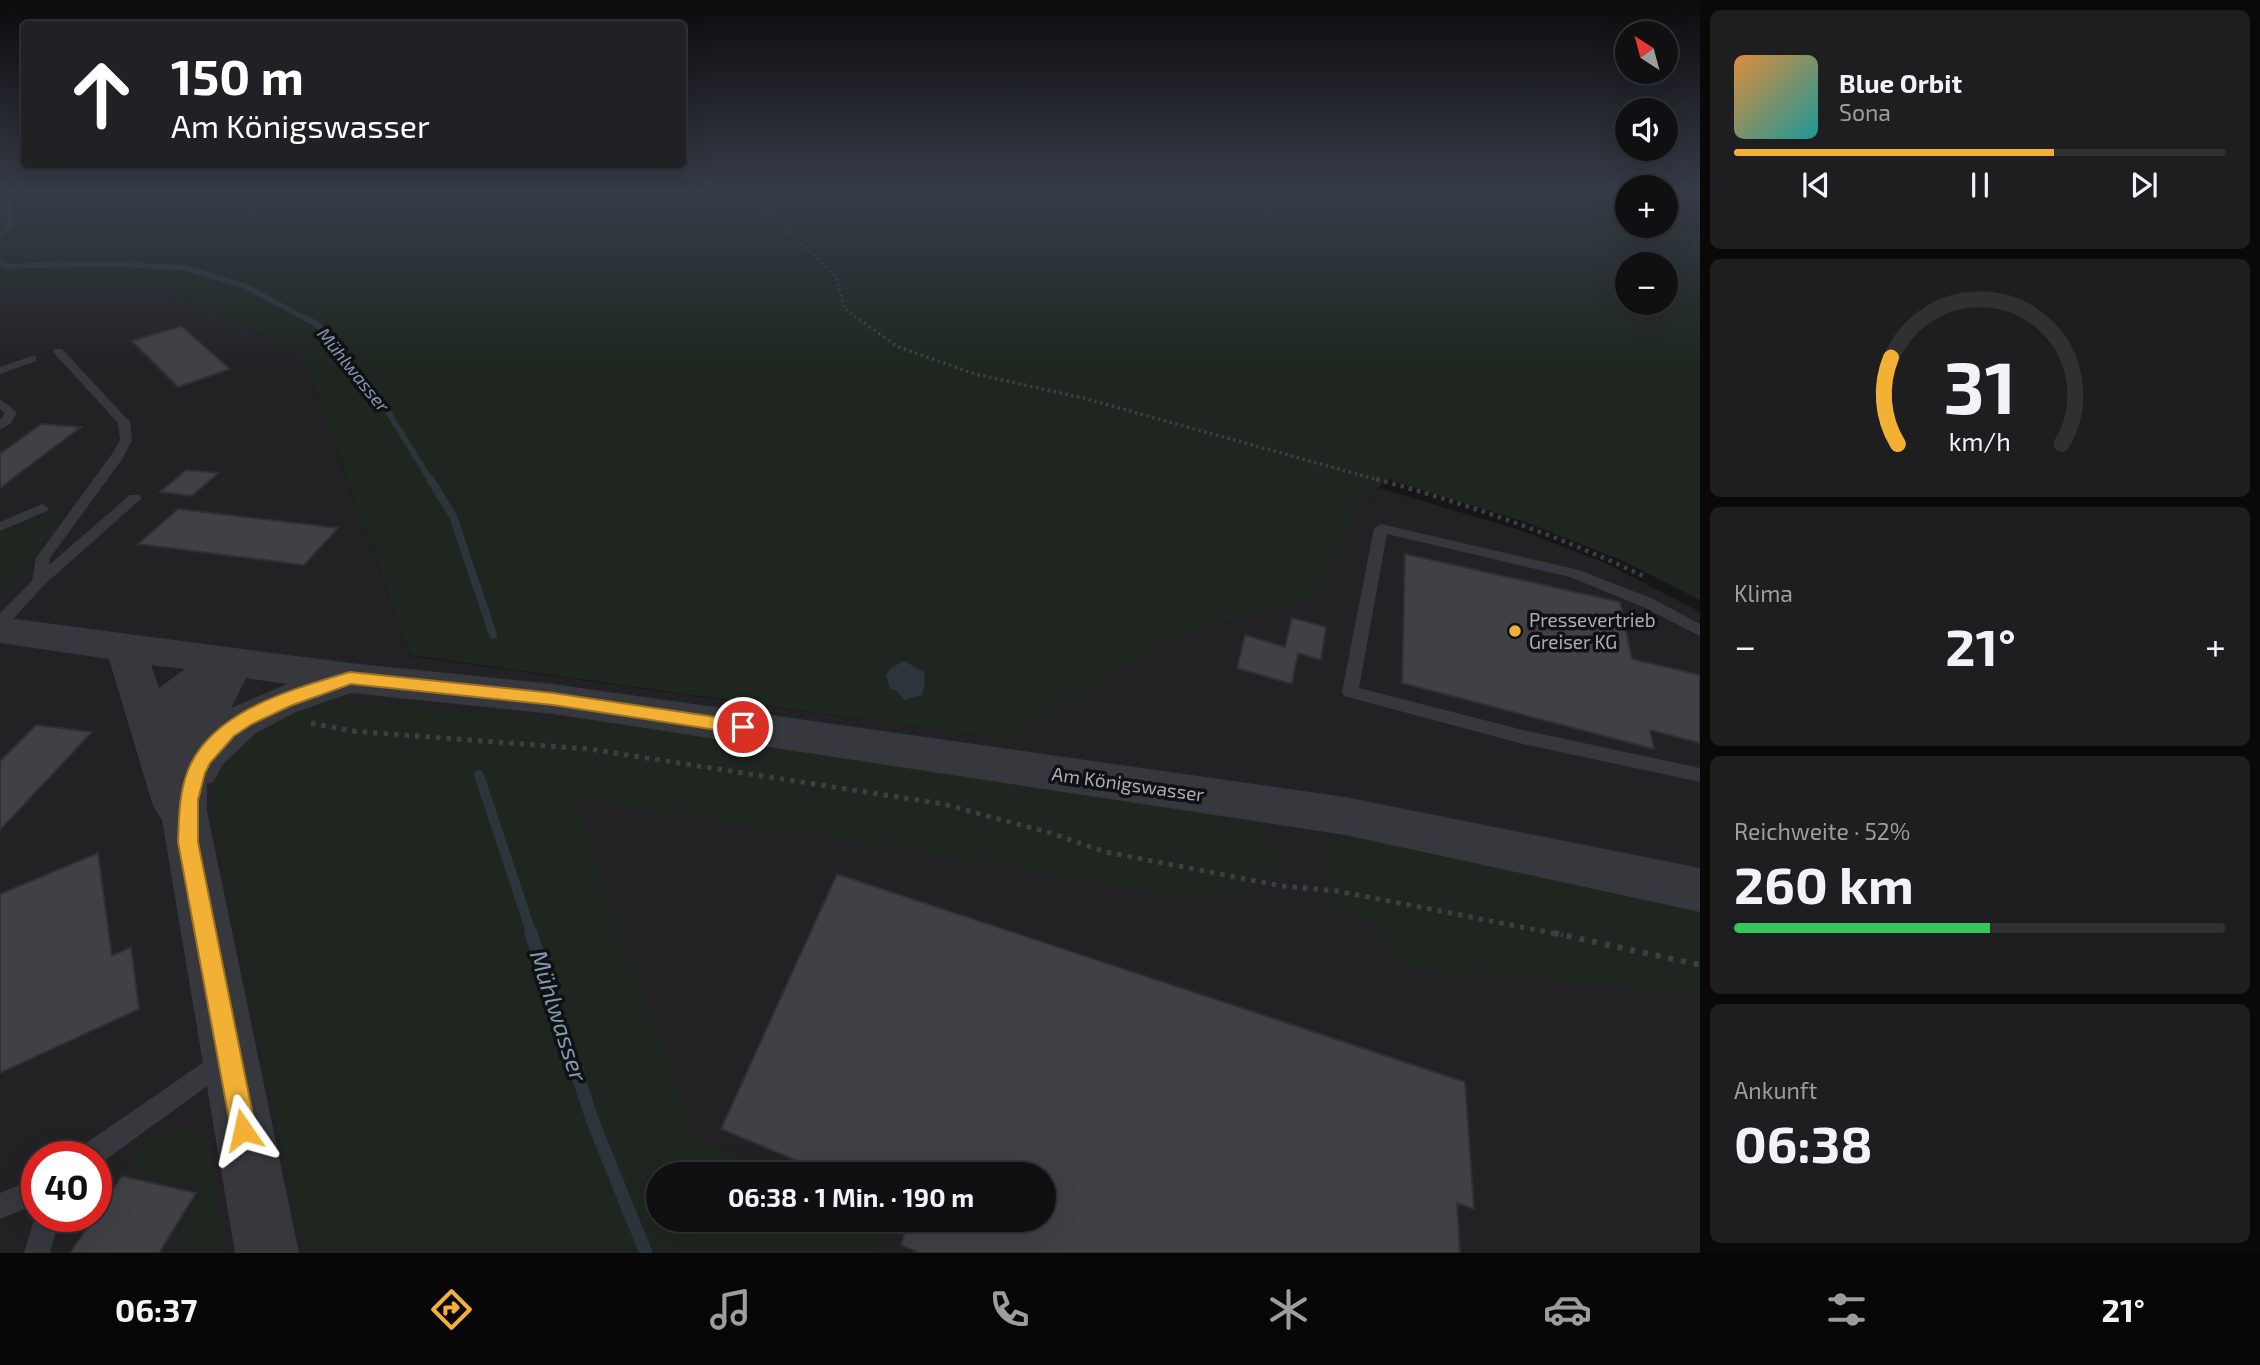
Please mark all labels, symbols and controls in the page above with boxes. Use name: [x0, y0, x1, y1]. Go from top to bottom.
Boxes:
north arrow: [1615, 21, 1678, 84]
map controls: [1615, 21, 1678, 315]
text: 150 m: [171, 46, 304, 105]
icon: ahead: [56, 49, 147, 140]
text: Blue Orbit: [1839, 67, 1962, 98]
button: sound: [1615, 98, 1678, 161]
text: Sona: [1839, 98, 1891, 126]
text: Am Königswasser: [171, 106, 430, 144]
icon: previous: [1797, 166, 1835, 204]
icon: pause: [1961, 166, 1999, 204]
icon: next: [2125, 166, 2163, 204]
button: +: [1615, 175, 1678, 238]
button: −: [1615, 252, 1678, 315]
water label: Mühlwasser: [313, 323, 395, 417]
text: 31: [1944, 341, 2016, 429]
text: km/h: [1949, 426, 2011, 456]
text: Klima: [1734, 579, 1793, 607]
place label: Pressevertrieb Greiser KG: [1529, 608, 1656, 653]
text: 21°: [1945, 614, 2016, 676]
text: −: [1734, 622, 1756, 668]
text: +: [2205, 622, 2226, 668]
marker: Pressevertrieb Greiser KG: [1507, 623, 1523, 639]
pin: [713, 697, 773, 757]
icon: arrive: [724, 708, 762, 746]
street label: Am Königswasser: [1050, 761, 1206, 806]
text: Reichweite · 52%: [1734, 817, 1910, 845]
text: 260 km: [1734, 852, 1914, 914]
water label: Mühlwasser: [525, 946, 594, 1085]
text: Ankunft: [1734, 1076, 1817, 1104]
position arrow: [206, 1093, 280, 1167]
text: 06:38: [1734, 1111, 1873, 1173]
speed limit sign: 40: [21, 1141, 112, 1232]
text: 06:38 · 1 Min. · 190 m: [728, 1181, 974, 1212]
icon: directions: [427, 1285, 476, 1334]
icon: music: [706, 1285, 755, 1334]
icon: phone: [985, 1285, 1034, 1334]
icon: climate: [1264, 1285, 1313, 1334]
icon: car: [1543, 1285, 1592, 1334]
icon: filters: [1822, 1285, 1871, 1334]
text: 06:37: [115, 1290, 197, 1328]
text: 21°: [2101, 1290, 2145, 1328]

